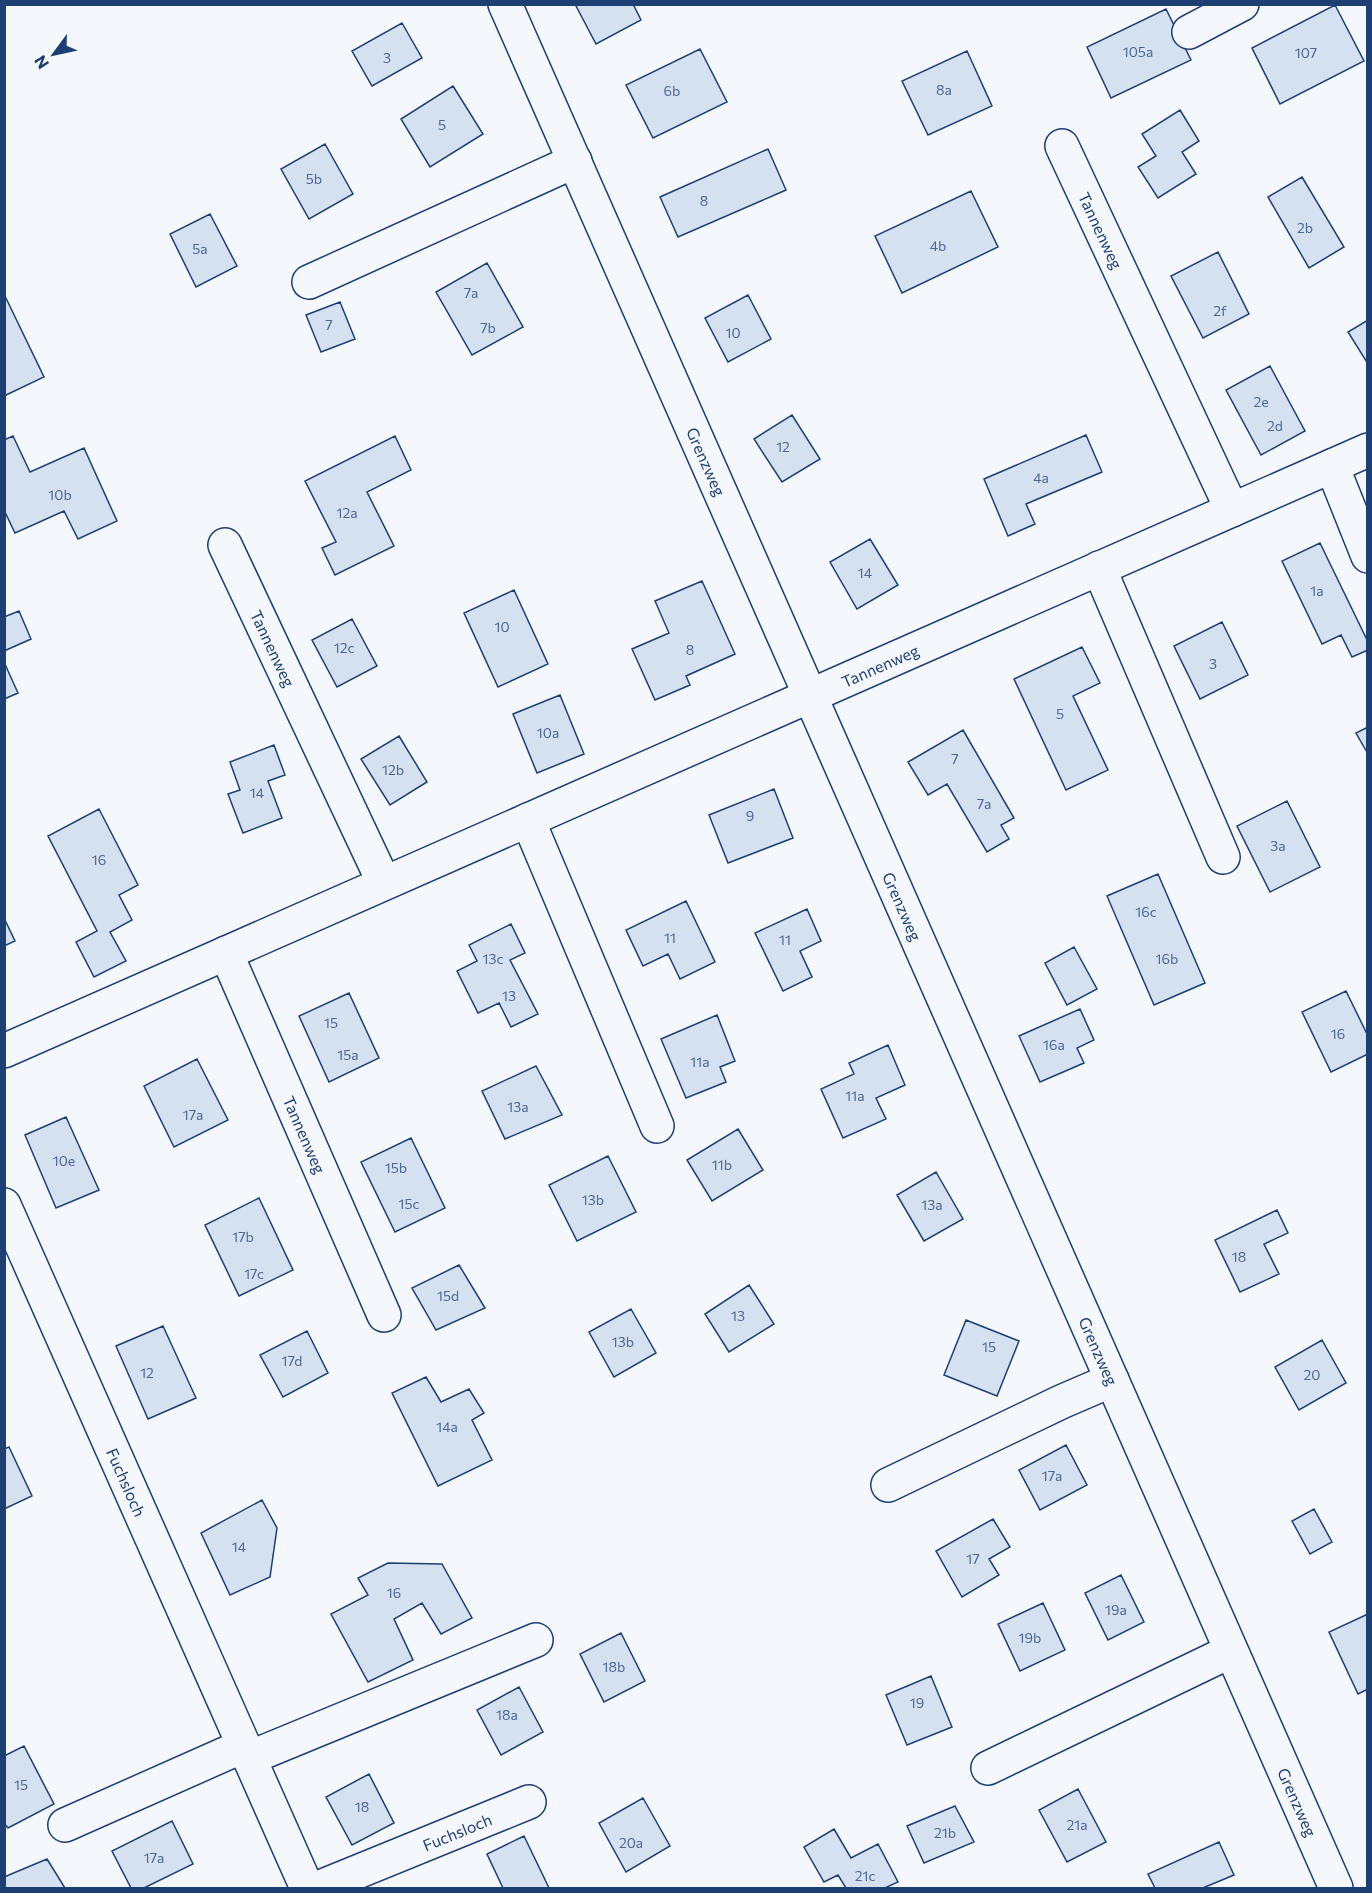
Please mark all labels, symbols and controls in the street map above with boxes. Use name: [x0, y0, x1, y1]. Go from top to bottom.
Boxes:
north arrow: [24, 24, 84, 84]
house number: 105a: [1123, 43, 1153, 60]
house number: 107: [1295, 44, 1317, 61]
house number: 3: [383, 49, 391, 66]
text: N: [30, 52, 52, 73]
house number: 8a: [936, 81, 952, 98]
house number: 6b: [664, 82, 680, 99]
house number: 5: [438, 116, 446, 133]
house number: 5b: [306, 170, 322, 187]
street label: Tannenweg: [1075, 189, 1128, 272]
house number: 8: [700, 192, 708, 209]
house number: 2b: [1297, 219, 1313, 236]
house number: 4b: [930, 237, 946, 254]
house number: 5a: [192, 240, 208, 257]
house number: 7a: [464, 284, 478, 301]
house number: 2f: [1213, 302, 1227, 319]
house number: 7: [325, 316, 333, 333]
house number: 7b: [480, 319, 496, 336]
house number: 10: [725, 324, 741, 341]
house number: 2e: [1253, 393, 1269, 410]
house number: 2d: [1267, 417, 1283, 434]
street label: Grenzweg: [683, 424, 730, 499]
house number: 12: [776, 438, 790, 455]
house number: 4a: [1033, 469, 1049, 486]
house number: 10b: [48, 486, 72, 503]
house number: 12a: [336, 504, 358, 521]
house number: 14: [858, 564, 873, 581]
house number: 1a: [1310, 582, 1324, 599]
street label: Tannenweg: [247, 607, 300, 690]
house number: 10: [494, 618, 510, 635]
house number: 12c: [334, 639, 354, 656]
street label: Tannenweg: [838, 640, 922, 690]
house number: 8: [686, 641, 694, 658]
house number: 3: [1209, 655, 1217, 672]
house number: 5: [1056, 705, 1064, 722]
house number: 10a: [537, 724, 559, 741]
house number: 7: [951, 750, 959, 767]
house number: 12b: [382, 761, 404, 778]
house number: 14: [250, 784, 265, 801]
house number: 7a: [977, 795, 991, 812]
house number: 9: [746, 807, 754, 824]
house number: 3a: [1270, 837, 1286, 854]
house number: 16: [92, 851, 106, 868]
street label: Grenzweg: [879, 869, 926, 944]
house number: 16c: [1135, 903, 1157, 920]
house number: 11: [664, 929, 676, 946]
house number: 11: [779, 931, 791, 948]
house number: 13c: [483, 950, 504, 967]
house number: 16b: [1156, 950, 1178, 967]
house number: 13: [502, 987, 516, 1004]
house number: 15: [324, 1014, 338, 1031]
house number: 16: [1331, 1025, 1345, 1042]
house number: 16a: [1043, 1036, 1065, 1053]
house number: 15a: [337, 1046, 359, 1063]
house number: 11a: [690, 1053, 710, 1070]
house number: 11a: [845, 1087, 865, 1104]
street label: Tannenweg: [280, 1093, 331, 1176]
house number: 13a: [507, 1098, 529, 1115]
house number: 17a: [183, 1106, 203, 1123]
house number: 10e: [53, 1152, 75, 1169]
house number: 11b: [712, 1156, 732, 1173]
house number: 15b: [385, 1159, 407, 1176]
house number: 13b: [582, 1191, 604, 1208]
house number: 15c: [399, 1195, 420, 1212]
house number: 13a: [921, 1196, 943, 1213]
house number: 17b: [232, 1228, 254, 1245]
house number: 18: [1232, 1248, 1246, 1265]
house number: 17c: [244, 1265, 264, 1282]
house number: 15d: [437, 1287, 459, 1304]
house number: 13: [731, 1307, 745, 1324]
street label: Grenzweg: [1076, 1314, 1123, 1388]
house number: 13b: [612, 1333, 634, 1350]
house number: 15: [982, 1338, 996, 1355]
house number: 17d: [282, 1352, 302, 1369]
house number: 12: [140, 1364, 154, 1381]
house number: 20: [1304, 1366, 1320, 1383]
house number: 14a: [436, 1418, 458, 1435]
street label: Fuchsloch: [103, 1445, 150, 1519]
house number: 17a: [1042, 1467, 1062, 1484]
house number: 14: [232, 1538, 247, 1555]
house number: 17: [966, 1550, 980, 1567]
house number: 16: [387, 1584, 401, 1601]
house number: 19a: [1105, 1601, 1127, 1618]
house number: 19b: [1019, 1629, 1041, 1646]
house number: 18b: [603, 1658, 625, 1675]
house number: 19: [910, 1694, 924, 1711]
house number: 18a: [496, 1706, 518, 1723]
street label: Grenzweg: [1275, 1765, 1322, 1839]
house number: 15: [14, 1776, 28, 1793]
house number: 18: [355, 1798, 369, 1815]
street label: Fuchsloch: [420, 1809, 494, 1854]
house number: 21a: [1066, 1816, 1088, 1833]
house number: 21b: [934, 1824, 956, 1841]
house number: 20a: [619, 1834, 643, 1851]
house number: 17a: [144, 1849, 164, 1866]
house number: 21c: [855, 1867, 875, 1884]

